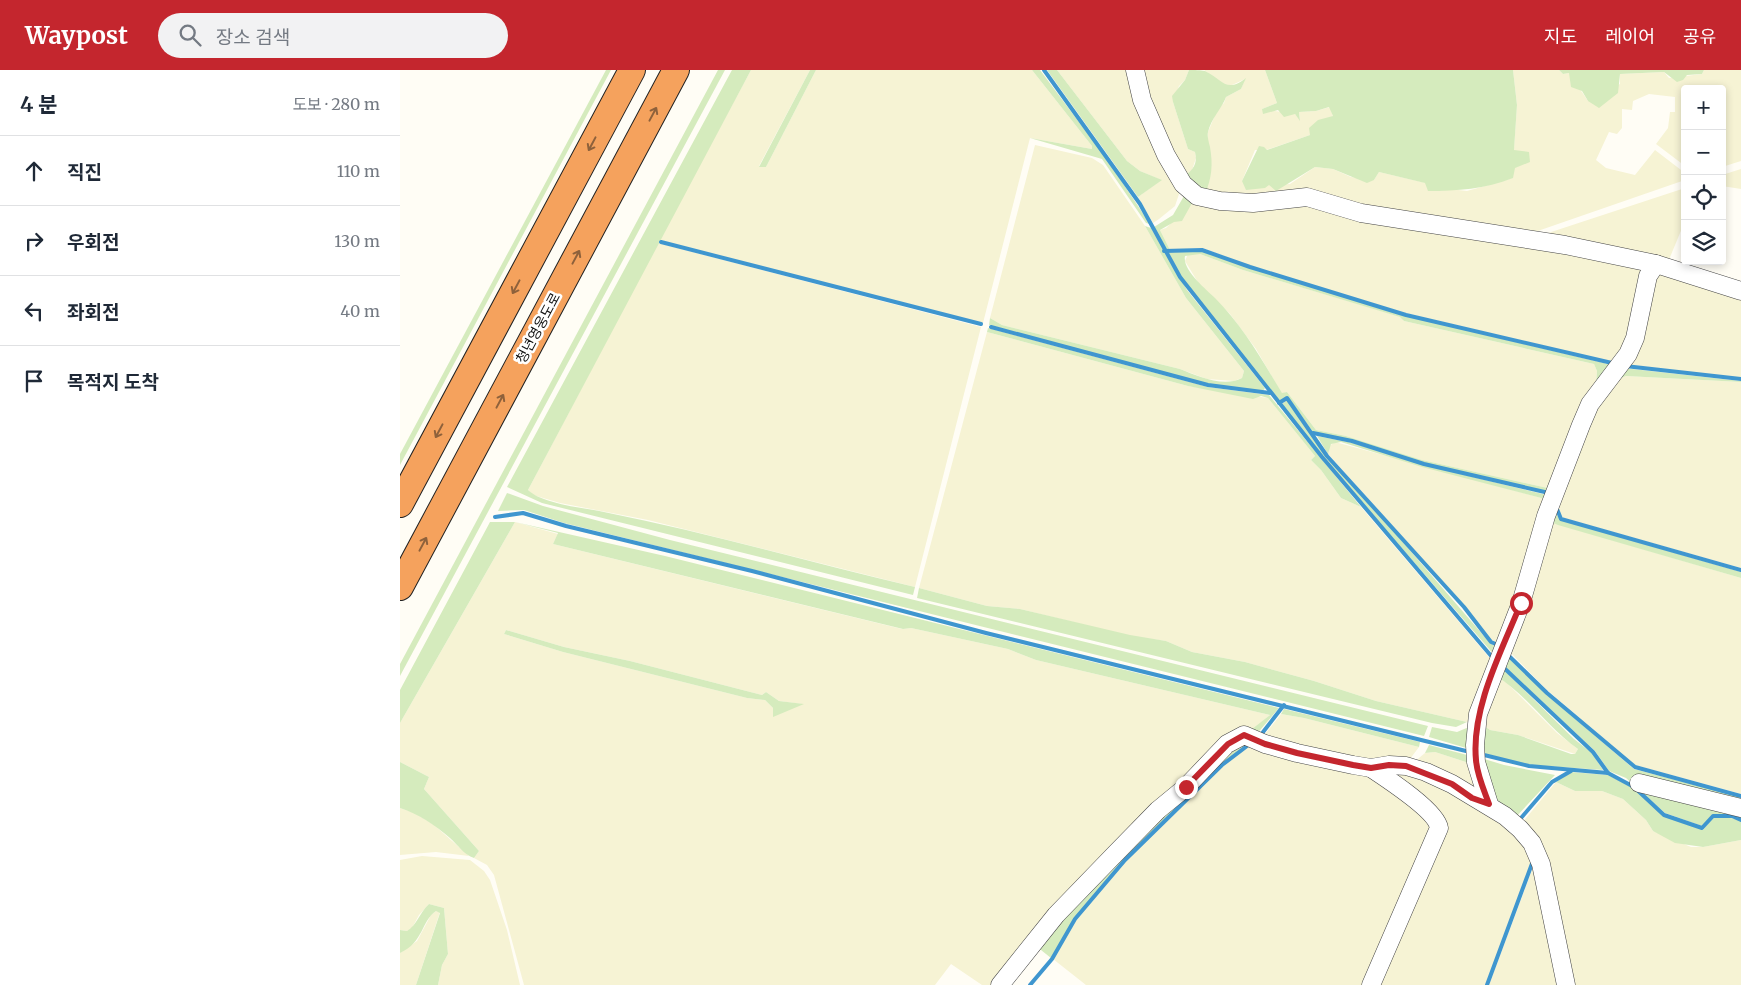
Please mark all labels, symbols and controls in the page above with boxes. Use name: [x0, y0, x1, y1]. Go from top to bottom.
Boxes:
search box: [158, 13, 508, 58]
text: Waypost: [25, 20, 128, 51]
icon: search: [176, 21, 204, 49]
text: 장소 검색: [216, 25, 290, 49]
text: 지도: [1544, 25, 1577, 48]
text: 레이어: [1605, 25, 1655, 48]
text: 공유: [1683, 25, 1716, 48]
map controls: [1681, 85, 1726, 265]
button: +: [1681, 85, 1726, 130]
text: 4 분: [20, 91, 58, 118]
text: 도보 · 280 m: [292, 94, 380, 114]
one-way arrow: [648, 107, 658, 122]
button: −: [1681, 130, 1726, 175]
one-way arrow: [587, 136, 596, 151]
icon: ahead: [20, 157, 48, 185]
text: 직진: [67, 160, 102, 184]
text: 110 m: [337, 161, 380, 181]
button: locate: [1681, 175, 1726, 220]
button: layers: [1681, 220, 1726, 265]
icon: right: [20, 227, 48, 255]
text: 우회전: [67, 230, 119, 254]
text: 130 m: [334, 231, 380, 251]
one-way arrow: [571, 250, 581, 265]
one-way arrow: [511, 279, 520, 294]
street label: 청년영웅도로: [512, 290, 564, 366]
icon: left: [20, 297, 48, 325]
text: 좌회전: [67, 300, 119, 324]
text: 40 m: [340, 301, 380, 321]
icon: arrive: [20, 367, 48, 395]
text: 목적지 도착: [67, 370, 159, 394]
one-way arrow: [495, 394, 505, 408]
one-way arrow: [434, 423, 444, 438]
one-way arrow: [419, 537, 428, 552]
route start: [1510, 592, 1533, 615]
route end: [1175, 776, 1198, 799]

